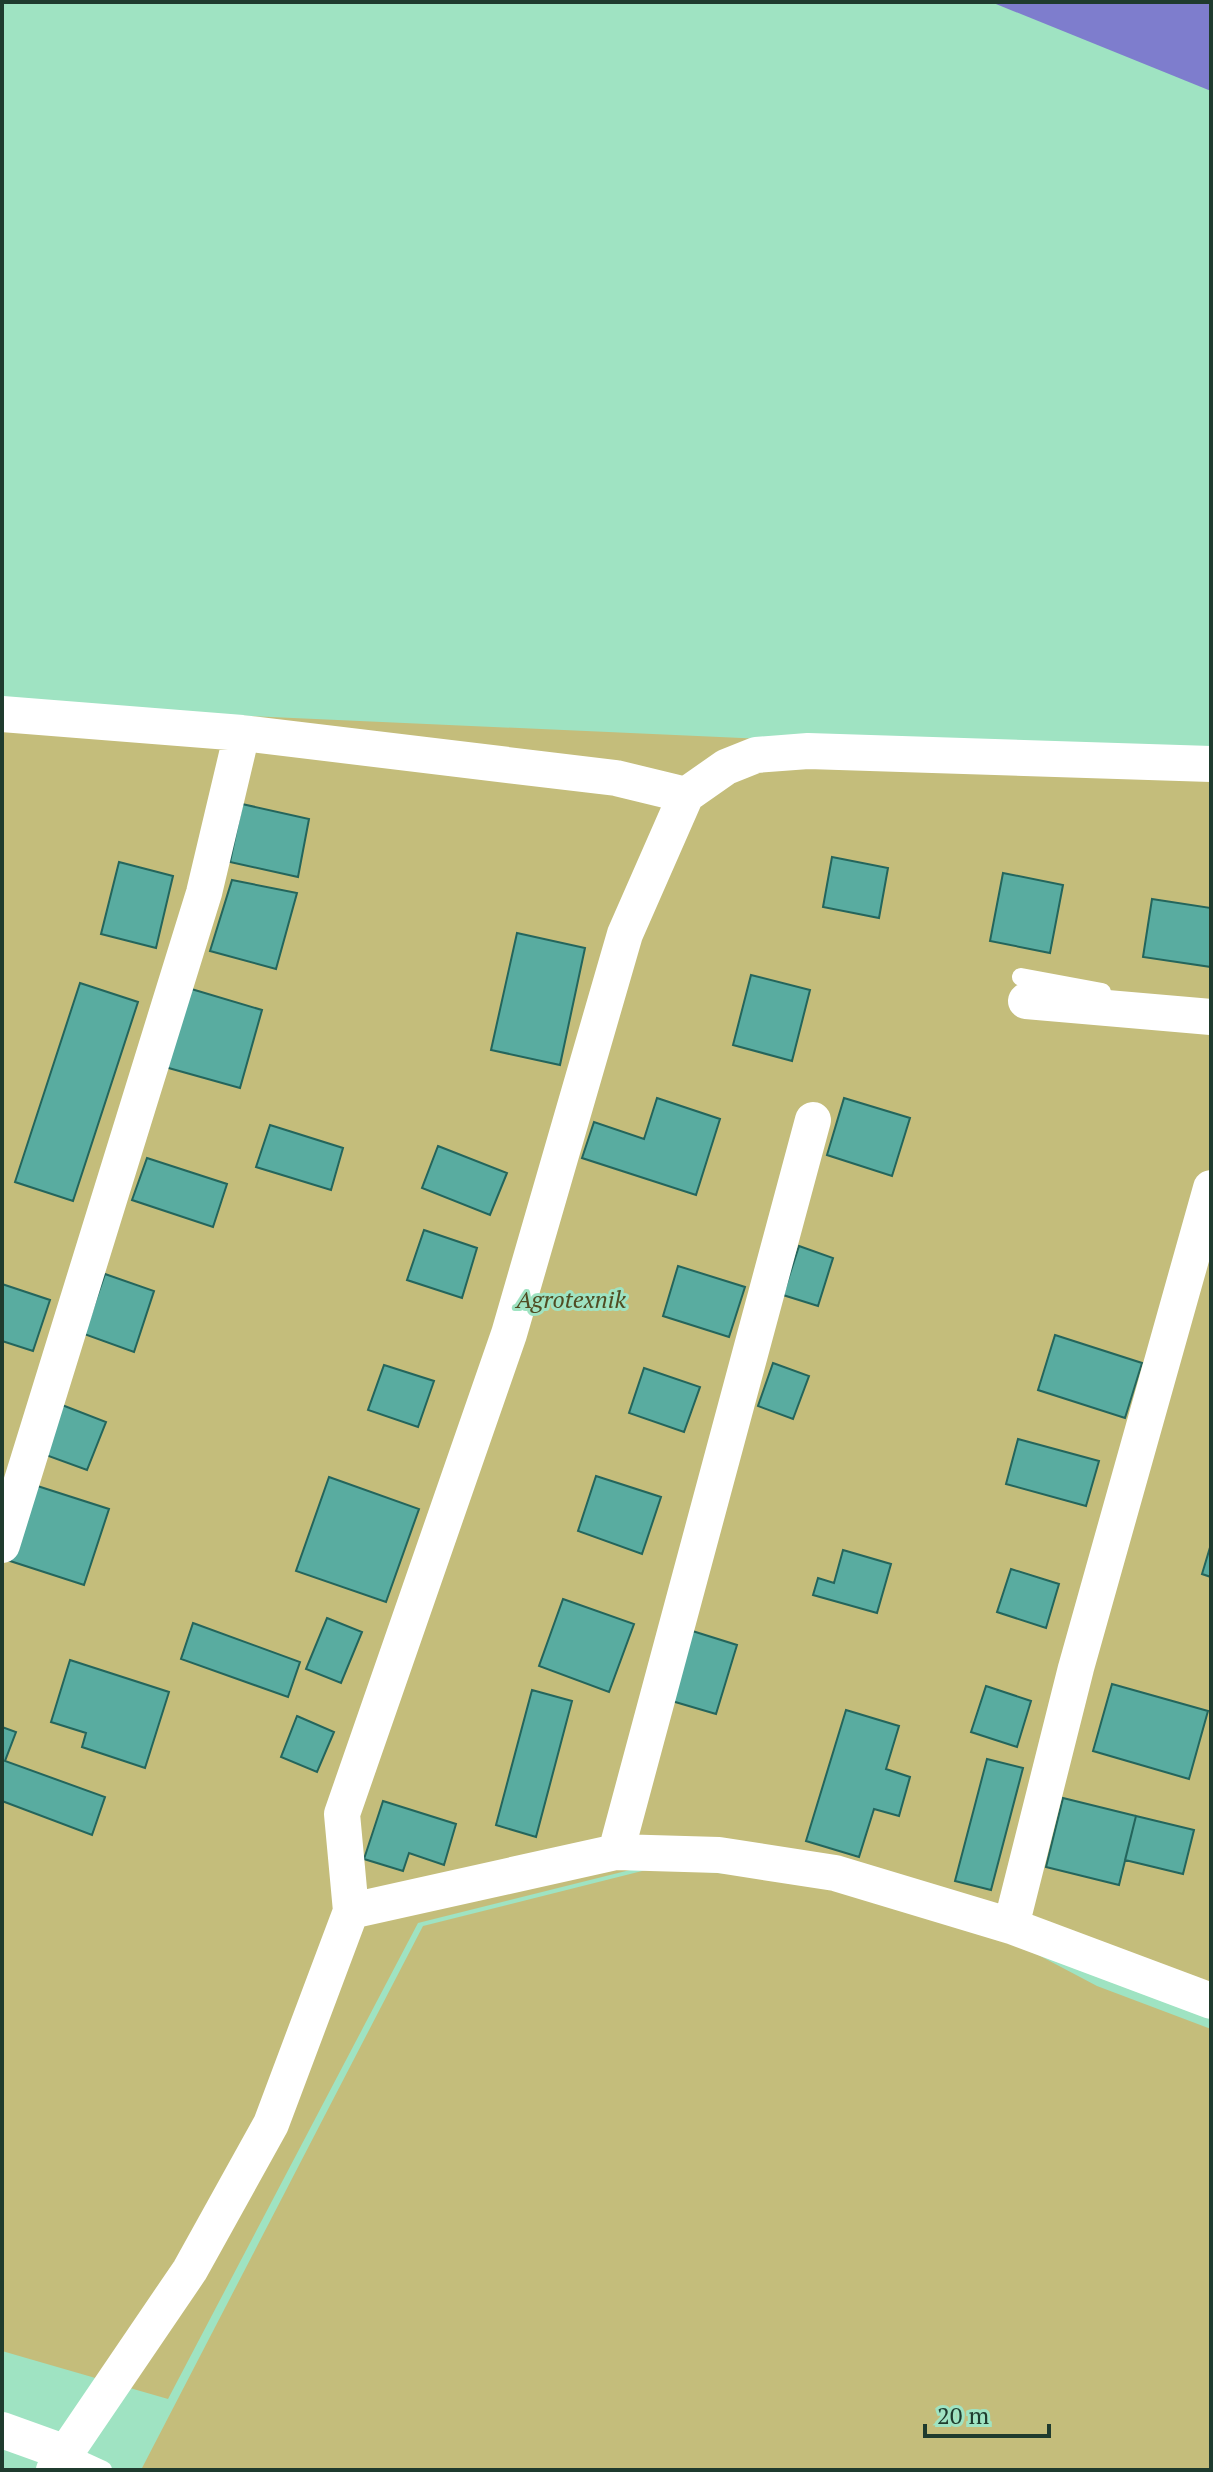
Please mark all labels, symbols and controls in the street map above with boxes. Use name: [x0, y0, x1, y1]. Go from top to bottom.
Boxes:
park label: Agrotexnik: [514, 1283, 626, 1315]
scale bar: [925, 2388, 1049, 2438]
text: 20 m: [937, 2399, 989, 2431]

